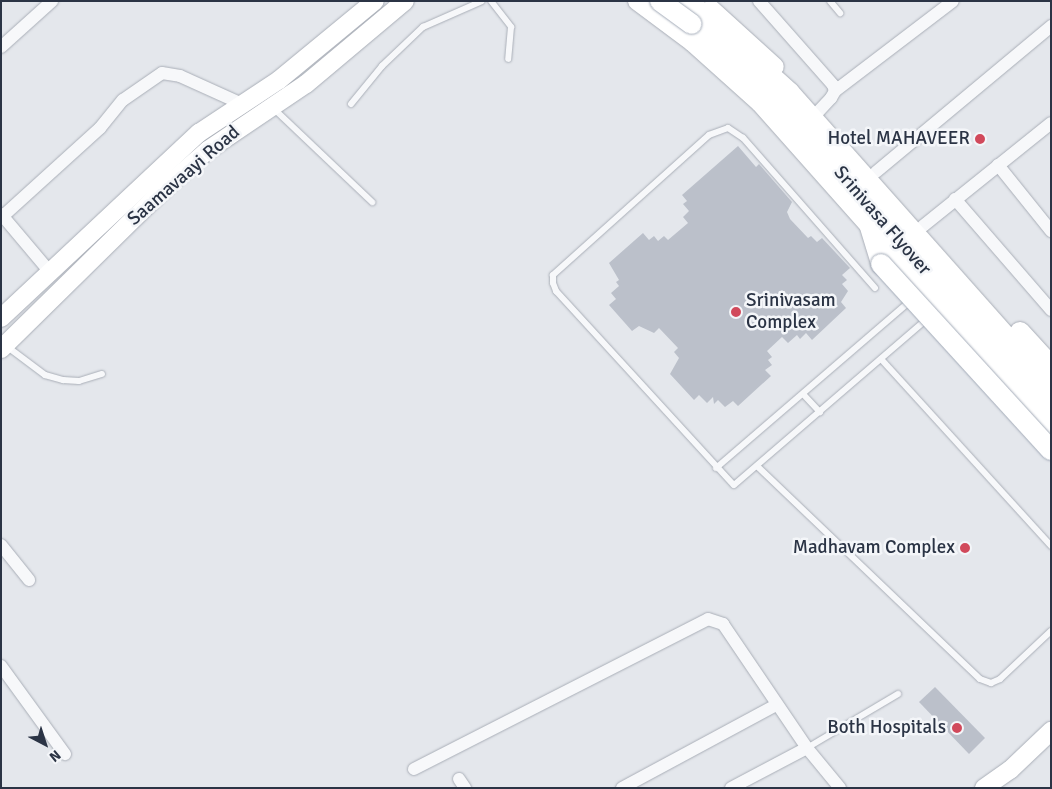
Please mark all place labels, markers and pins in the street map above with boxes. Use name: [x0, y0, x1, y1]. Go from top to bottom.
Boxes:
place label: Hotel MAHAVEER: [827, 128, 970, 150]
marker: Hotel MAHAVEER: [974, 133, 986, 145]
place label: Srinivasam Complex: [746, 290, 836, 334]
marker: Srinivasam Complex: [730, 306, 742, 318]
place label: Madhavam Complex: [793, 537, 955, 559]
marker: Madhavam Complex: [959, 542, 971, 554]
place label: Both Hospitals: [827, 717, 946, 739]
marker: Both Hospitals: [950, 721, 964, 735]

